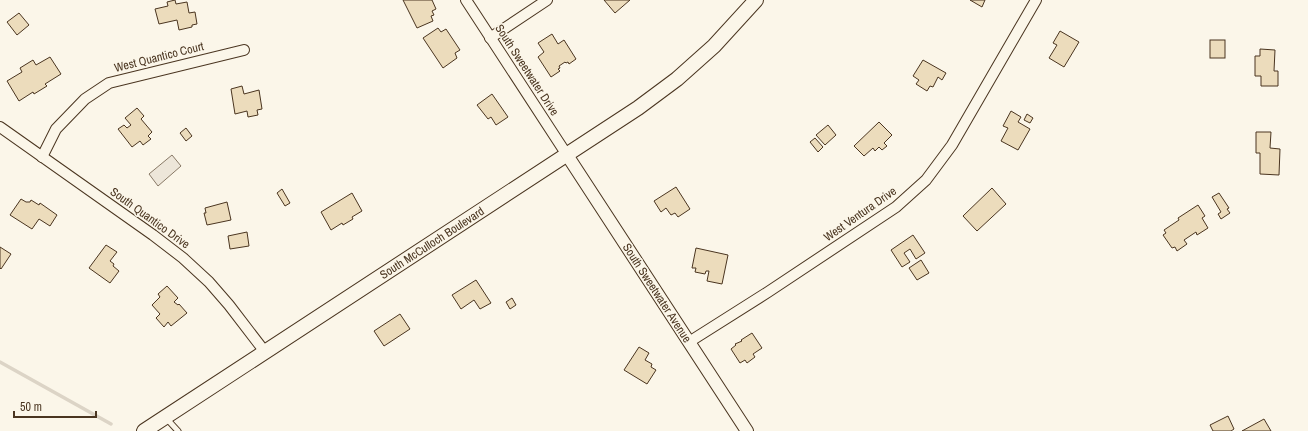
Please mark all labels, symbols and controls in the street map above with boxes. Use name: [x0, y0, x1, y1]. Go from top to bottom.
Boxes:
street label: South Sweetwater Drive: [491, 21, 563, 119]
street label: West Quantico Court: [113, 38, 206, 76]
street label: West Ventura Drive: [821, 183, 899, 245]
street label: South Quantico Drive: [107, 184, 193, 252]
street label: South McCulloch Boulevard: [377, 203, 487, 283]
street label: South Sweetwater Avenue: [619, 240, 695, 346]
scale bar: [14, 393, 96, 419]
text: 50 m: [20, 399, 42, 415]

